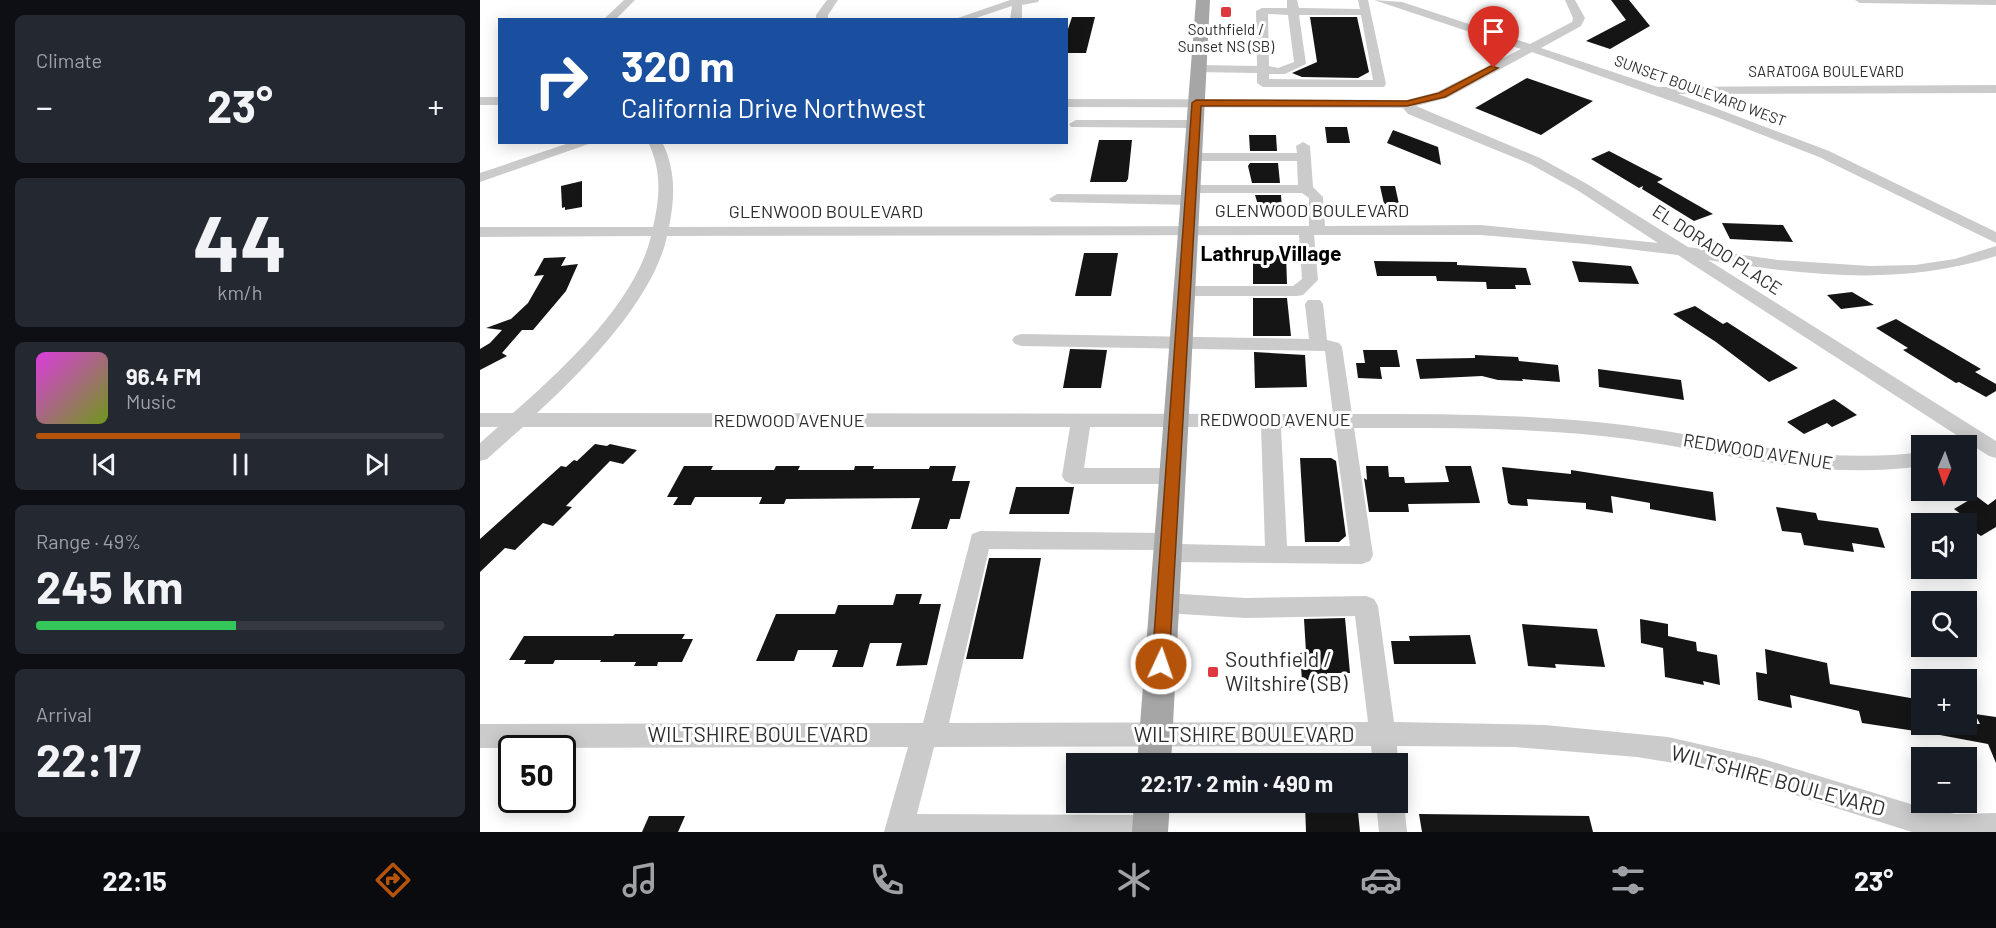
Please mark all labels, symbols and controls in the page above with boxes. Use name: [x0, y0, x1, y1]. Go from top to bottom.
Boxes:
marker: Southfield / Sunset NS (SB): [1219, 5, 1233, 19]
pin: [1468, 6, 1519, 68]
icon: arrive: [1477, 15, 1510, 48]
place label: Southfield / Sunset NS (SB): [1178, 20, 1274, 55]
text: 320 m: [621, 40, 735, 90]
icon: right: [522, 42, 600, 120]
text: Climate: [36, 48, 102, 72]
street label: SUNSET BOULEVARD WEST: [1612, 51, 1789, 130]
street label: SARATOGA BOULEVARD: [1748, 62, 1904, 80]
text: 23°: [207, 78, 273, 132]
text: −: [36, 86, 53, 126]
text: +: [427, 86, 444, 126]
text: California Drive Northwest: [621, 91, 926, 123]
text: 44: [193, 194, 287, 288]
street label: GLENWOOD BOULEVARD: [1215, 199, 1409, 221]
street label: EL DORADO PLACE: [1649, 199, 1786, 299]
street label: GLENWOOD BOULEVARD: [729, 200, 923, 222]
district label: Lathrup Village: [1201, 240, 1341, 265]
text: km/h: [217, 280, 263, 304]
text: 96.4 FM: [126, 363, 201, 389]
text: Music: [126, 389, 176, 413]
street label: REDWOOD AVENUE: [1199, 408, 1351, 430]
street label: REDWOOD AVENUE: [713, 409, 865, 431]
street label: REDWOOD AVENUE: [1682, 428, 1835, 474]
north arrow: [1911, 435, 1977, 501]
map controls: [1911, 435, 1977, 813]
icon: previous: [88, 448, 121, 481]
icon: pause: [224, 448, 257, 481]
icon: next: [360, 448, 393, 481]
button: sound: [1911, 513, 1977, 579]
text: Range · 49%: [36, 529, 141, 553]
text: 245 km: [36, 559, 183, 613]
button: search: [1911, 591, 1977, 657]
position arrow: [1129, 632, 1193, 696]
place label: Southfield / Wiltshire (SB): [1225, 646, 1348, 695]
marker: Southfield / Wiltshire (SB): [1206, 665, 1220, 679]
button: +: [1911, 669, 1977, 735]
text: Arrival: [36, 702, 92, 726]
street label: WILTSHIRE BOULEVARD: [648, 721, 868, 746]
street label: WILTSHIRE BOULEVARD: [1134, 721, 1354, 746]
text: 22:17: [36, 732, 141, 786]
speed limit sign: 50: [498, 735, 576, 813]
street label: WILTSHIRE BOULEVARD: [1669, 739, 1888, 820]
button: −: [1911, 747, 1977, 813]
text: 22:17 · 2 min · 490 m: [1141, 770, 1333, 796]
icon: directions: [372, 859, 414, 901]
icon: music: [619, 859, 661, 901]
icon: phone: [866, 859, 908, 901]
icon: climate: [1113, 859, 1155, 901]
icon: car: [1360, 859, 1402, 901]
icon: filters: [1607, 859, 1649, 901]
text: 22:15: [103, 864, 167, 896]
text: 23°: [1854, 864, 1893, 896]

